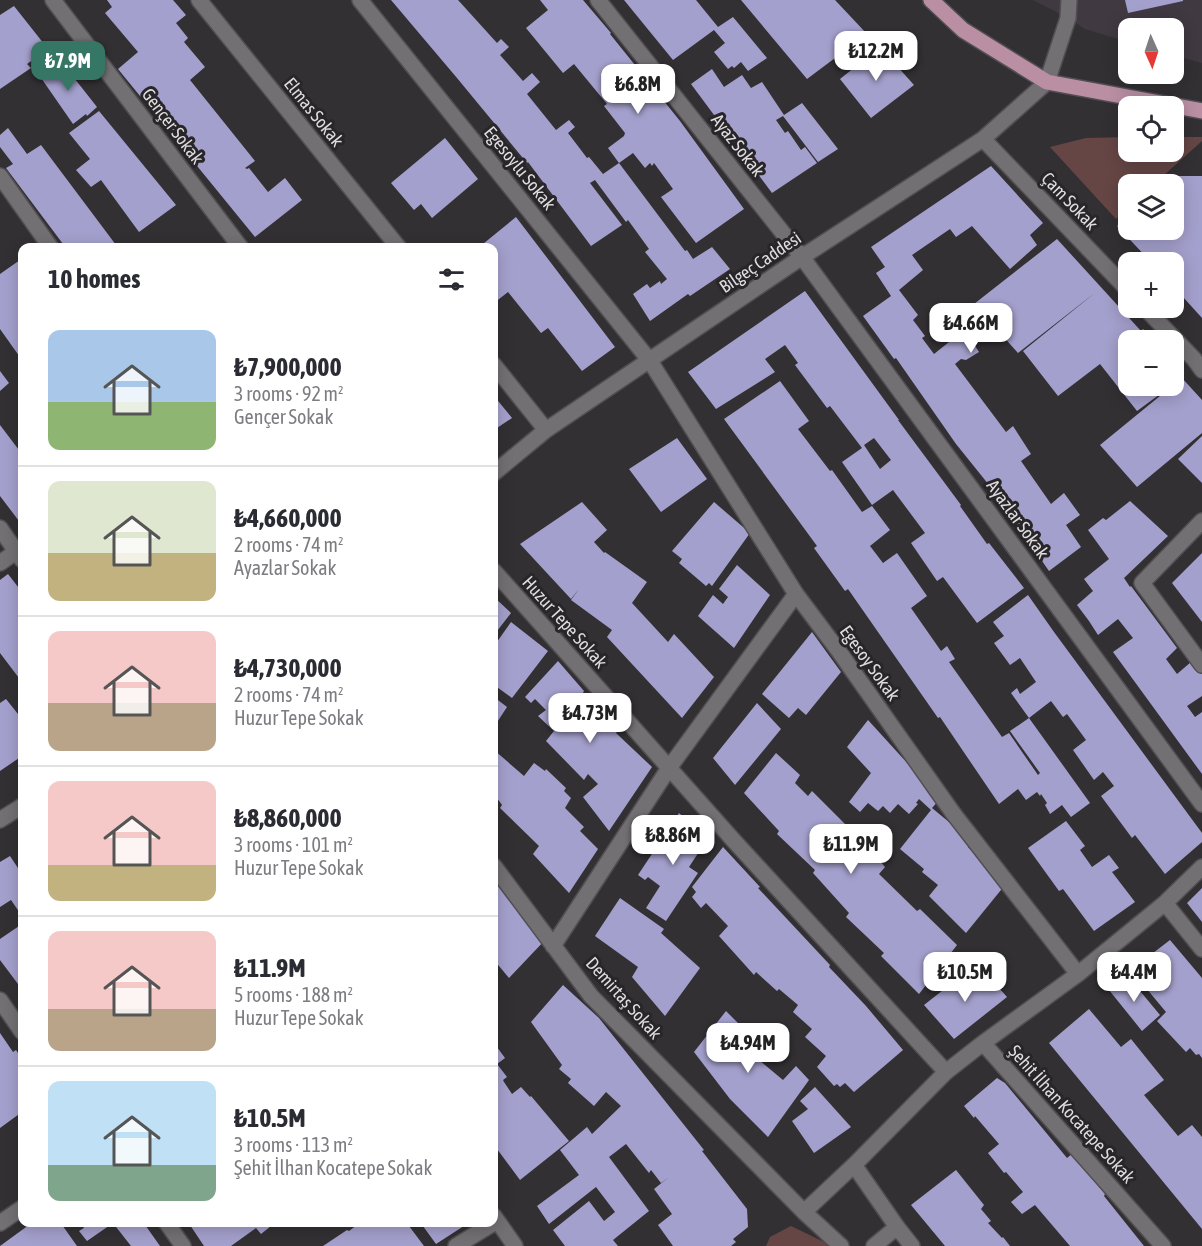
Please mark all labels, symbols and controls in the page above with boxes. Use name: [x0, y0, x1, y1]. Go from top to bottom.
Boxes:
north arrow: [1118, 18, 1184, 84]
map controls: [1118, 18, 1184, 396]
pin: ₺12.2M: [827, 31, 925, 82]
text: ₺12.2M: [848, 39, 904, 62]
pin: ₺7.9M: [26, 41, 110, 92]
text: ₺7.9M: [45, 49, 91, 72]
pin: ₺6.8M: [596, 64, 680, 115]
text: ₺6.8M: [615, 72, 661, 95]
street label: Elmas Sokak: [280, 73, 348, 151]
street label: Gençer Sokak: [138, 84, 208, 168]
button: locate: [1118, 96, 1184, 162]
street label: Ayaz Sokak: [707, 110, 769, 181]
street label: Egesoylu Sokak: [480, 122, 560, 214]
street label: Çam Sokak: [1037, 168, 1103, 234]
button: layers: [1118, 174, 1184, 240]
street label: Bilgeç Caddesi: [715, 227, 805, 297]
button: +: [1118, 252, 1184, 318]
icon: filters: [435, 263, 468, 296]
text: 10 homes: [48, 264, 141, 294]
pin: ₺4.66M: [922, 303, 1020, 354]
text: ₺4.66M: [943, 311, 999, 334]
button: −: [1118, 330, 1184, 396]
text: ₺7,900,000: [234, 352, 342, 382]
icon: home: [96, 354, 168, 426]
text: 3 rooms · 92 m²: [234, 382, 344, 405]
text: Gençer Sokak: [234, 405, 333, 428]
street label: Ayazlar Sokak: [982, 476, 1054, 562]
text: ₺4,660,000: [234, 503, 342, 533]
icon: home: [96, 505, 168, 577]
text: 2 rooms · 74 m²: [234, 533, 344, 556]
text: Ayazlar Sokak: [234, 556, 336, 579]
street label: Huzur Tepe Sokak: [518, 572, 612, 672]
street label: Egesoy Sokak: [836, 621, 904, 705]
text: ₺4,730,000: [234, 653, 342, 683]
icon: home: [96, 655, 168, 727]
text: 2 rooms · 74 m²: [234, 683, 344, 706]
pin: ₺4.73M: [541, 693, 639, 744]
text: ₺4.73M: [562, 701, 618, 724]
text: Huzur Tepe Sokak: [234, 706, 363, 729]
text: ₺8,860,000: [234, 803, 342, 833]
icon: home: [96, 805, 168, 877]
pin: ₺8.86M: [624, 815, 722, 866]
text: ₺8.86M: [645, 823, 701, 846]
pin: ₺11.9M: [802, 824, 900, 875]
text: ₺11.9M: [823, 832, 879, 855]
text: 3 rooms · 101 m²: [234, 833, 353, 856]
text: Huzur Tepe Sokak: [234, 856, 363, 879]
pin: ₺10.5M: [916, 952, 1014, 1003]
pin: ₺4.4M: [1092, 952, 1176, 1003]
text: ₺11.9M: [234, 953, 306, 983]
street label: Demirtaş Sokak: [582, 953, 666, 1043]
icon: home: [96, 955, 168, 1027]
text: ₺10.5M: [937, 960, 993, 983]
text: ₺4.4M: [1111, 960, 1157, 983]
text: 5 rooms · 188 m²: [234, 983, 353, 1006]
text: Huzur Tepe Sokak: [234, 1006, 363, 1029]
pin: ₺4.94M: [699, 1023, 797, 1074]
text: ₺4.94M: [720, 1031, 776, 1054]
street label: Şehit İlhan Kocatepe Sokak: [1004, 1041, 1140, 1187]
text: ₺10.5M: [234, 1103, 306, 1133]
icon: home: [96, 1105, 168, 1177]
text: 3 rooms · 113 m²: [234, 1133, 353, 1156]
text: Şehit İlhan Kocatepe Sokak: [234, 1156, 432, 1179]

